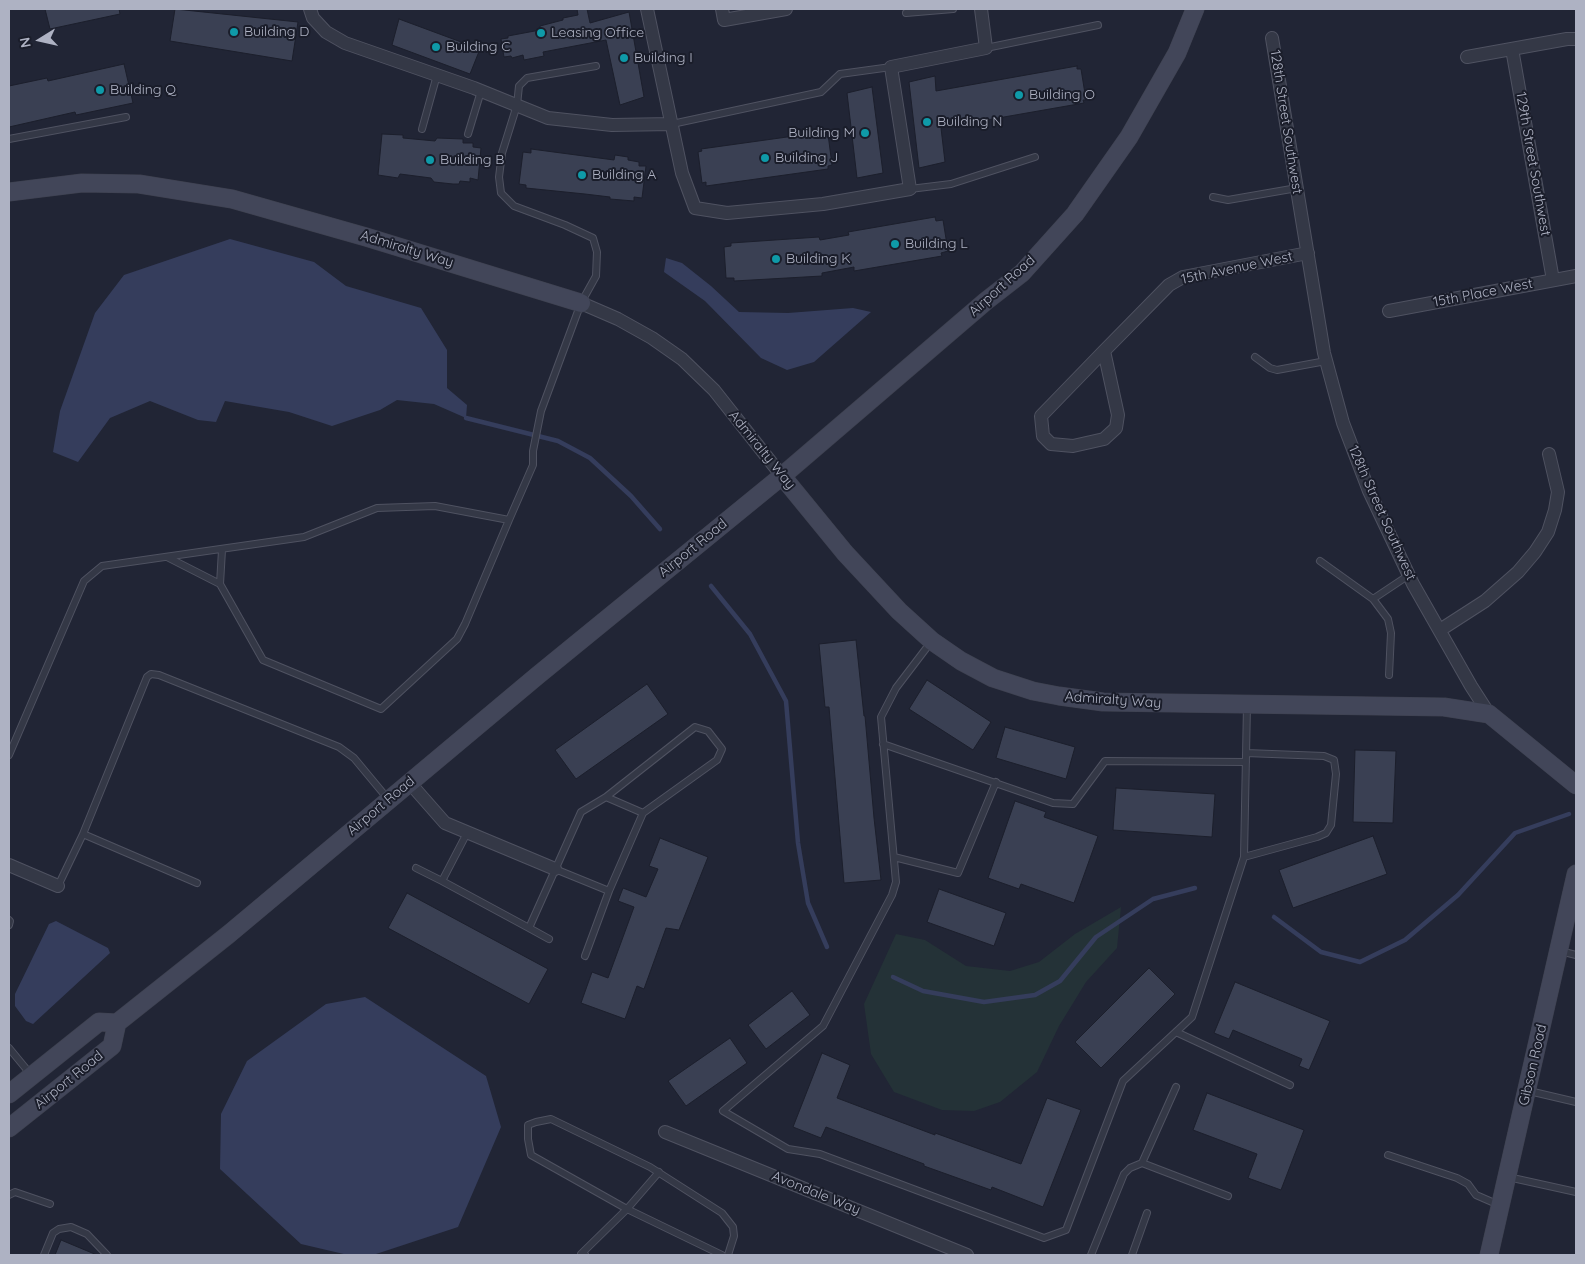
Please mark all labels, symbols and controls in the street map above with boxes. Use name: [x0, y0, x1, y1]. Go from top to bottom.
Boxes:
north arrow: [15, 15, 65, 65]
place label: Building D: [244, 24, 309, 40]
place label: Leasing Office: [551, 25, 644, 41]
marker: Building D: [228, 26, 240, 38]
marker: Leasing Office: [535, 27, 547, 39]
text: N: [15, 36, 35, 49]
place label: Building C: [446, 39, 510, 55]
marker: Building C: [430, 41, 442, 53]
street label: 128th Street Southwest: [1266, 49, 1306, 195]
place label: Building I: [634, 50, 693, 66]
marker: Building I: [618, 52, 630, 64]
place label: Building Q: [110, 82, 176, 98]
marker: Building Q: [94, 84, 106, 96]
place label: Building O: [1029, 87, 1095, 103]
marker: Building O: [1013, 89, 1025, 101]
street label: 129th Street Southwest: [1512, 91, 1554, 237]
place label: Building N: [937, 114, 1002, 130]
marker: Building N: [921, 116, 933, 128]
place label: Building M: [788, 125, 855, 141]
marker: Building M: [859, 127, 871, 139]
place label: Building J: [775, 150, 838, 166]
place label: Building B: [440, 152, 504, 168]
marker: Building J: [759, 152, 771, 164]
marker: Building B: [424, 154, 436, 166]
place label: Building A: [592, 167, 656, 183]
marker: Building A: [576, 169, 588, 181]
street label: Admiralty Way: [358, 227, 456, 271]
place label: Building L: [905, 236, 968, 252]
marker: Building L: [889, 238, 901, 250]
street label: 15th Avenue West: [1180, 248, 1294, 288]
place label: Building K: [786, 251, 851, 267]
street label: Airport Road: [966, 252, 1038, 320]
marker: Building K: [770, 253, 782, 265]
street label: 15th Place West: [1432, 275, 1534, 311]
street label: Admiralty Way: [725, 407, 799, 493]
street label: 128th Street Southwest: [1345, 443, 1419, 583]
street label: Airport Road: [655, 515, 731, 581]
street label: Admiralty Way: [1064, 688, 1162, 712]
street label: Airport Road: [344, 773, 418, 839]
street label: Gibson Road: [1515, 1023, 1551, 1107]
street label: Airport Road: [31, 1047, 107, 1113]
street label: Avondale Way: [769, 1168, 863, 1218]

